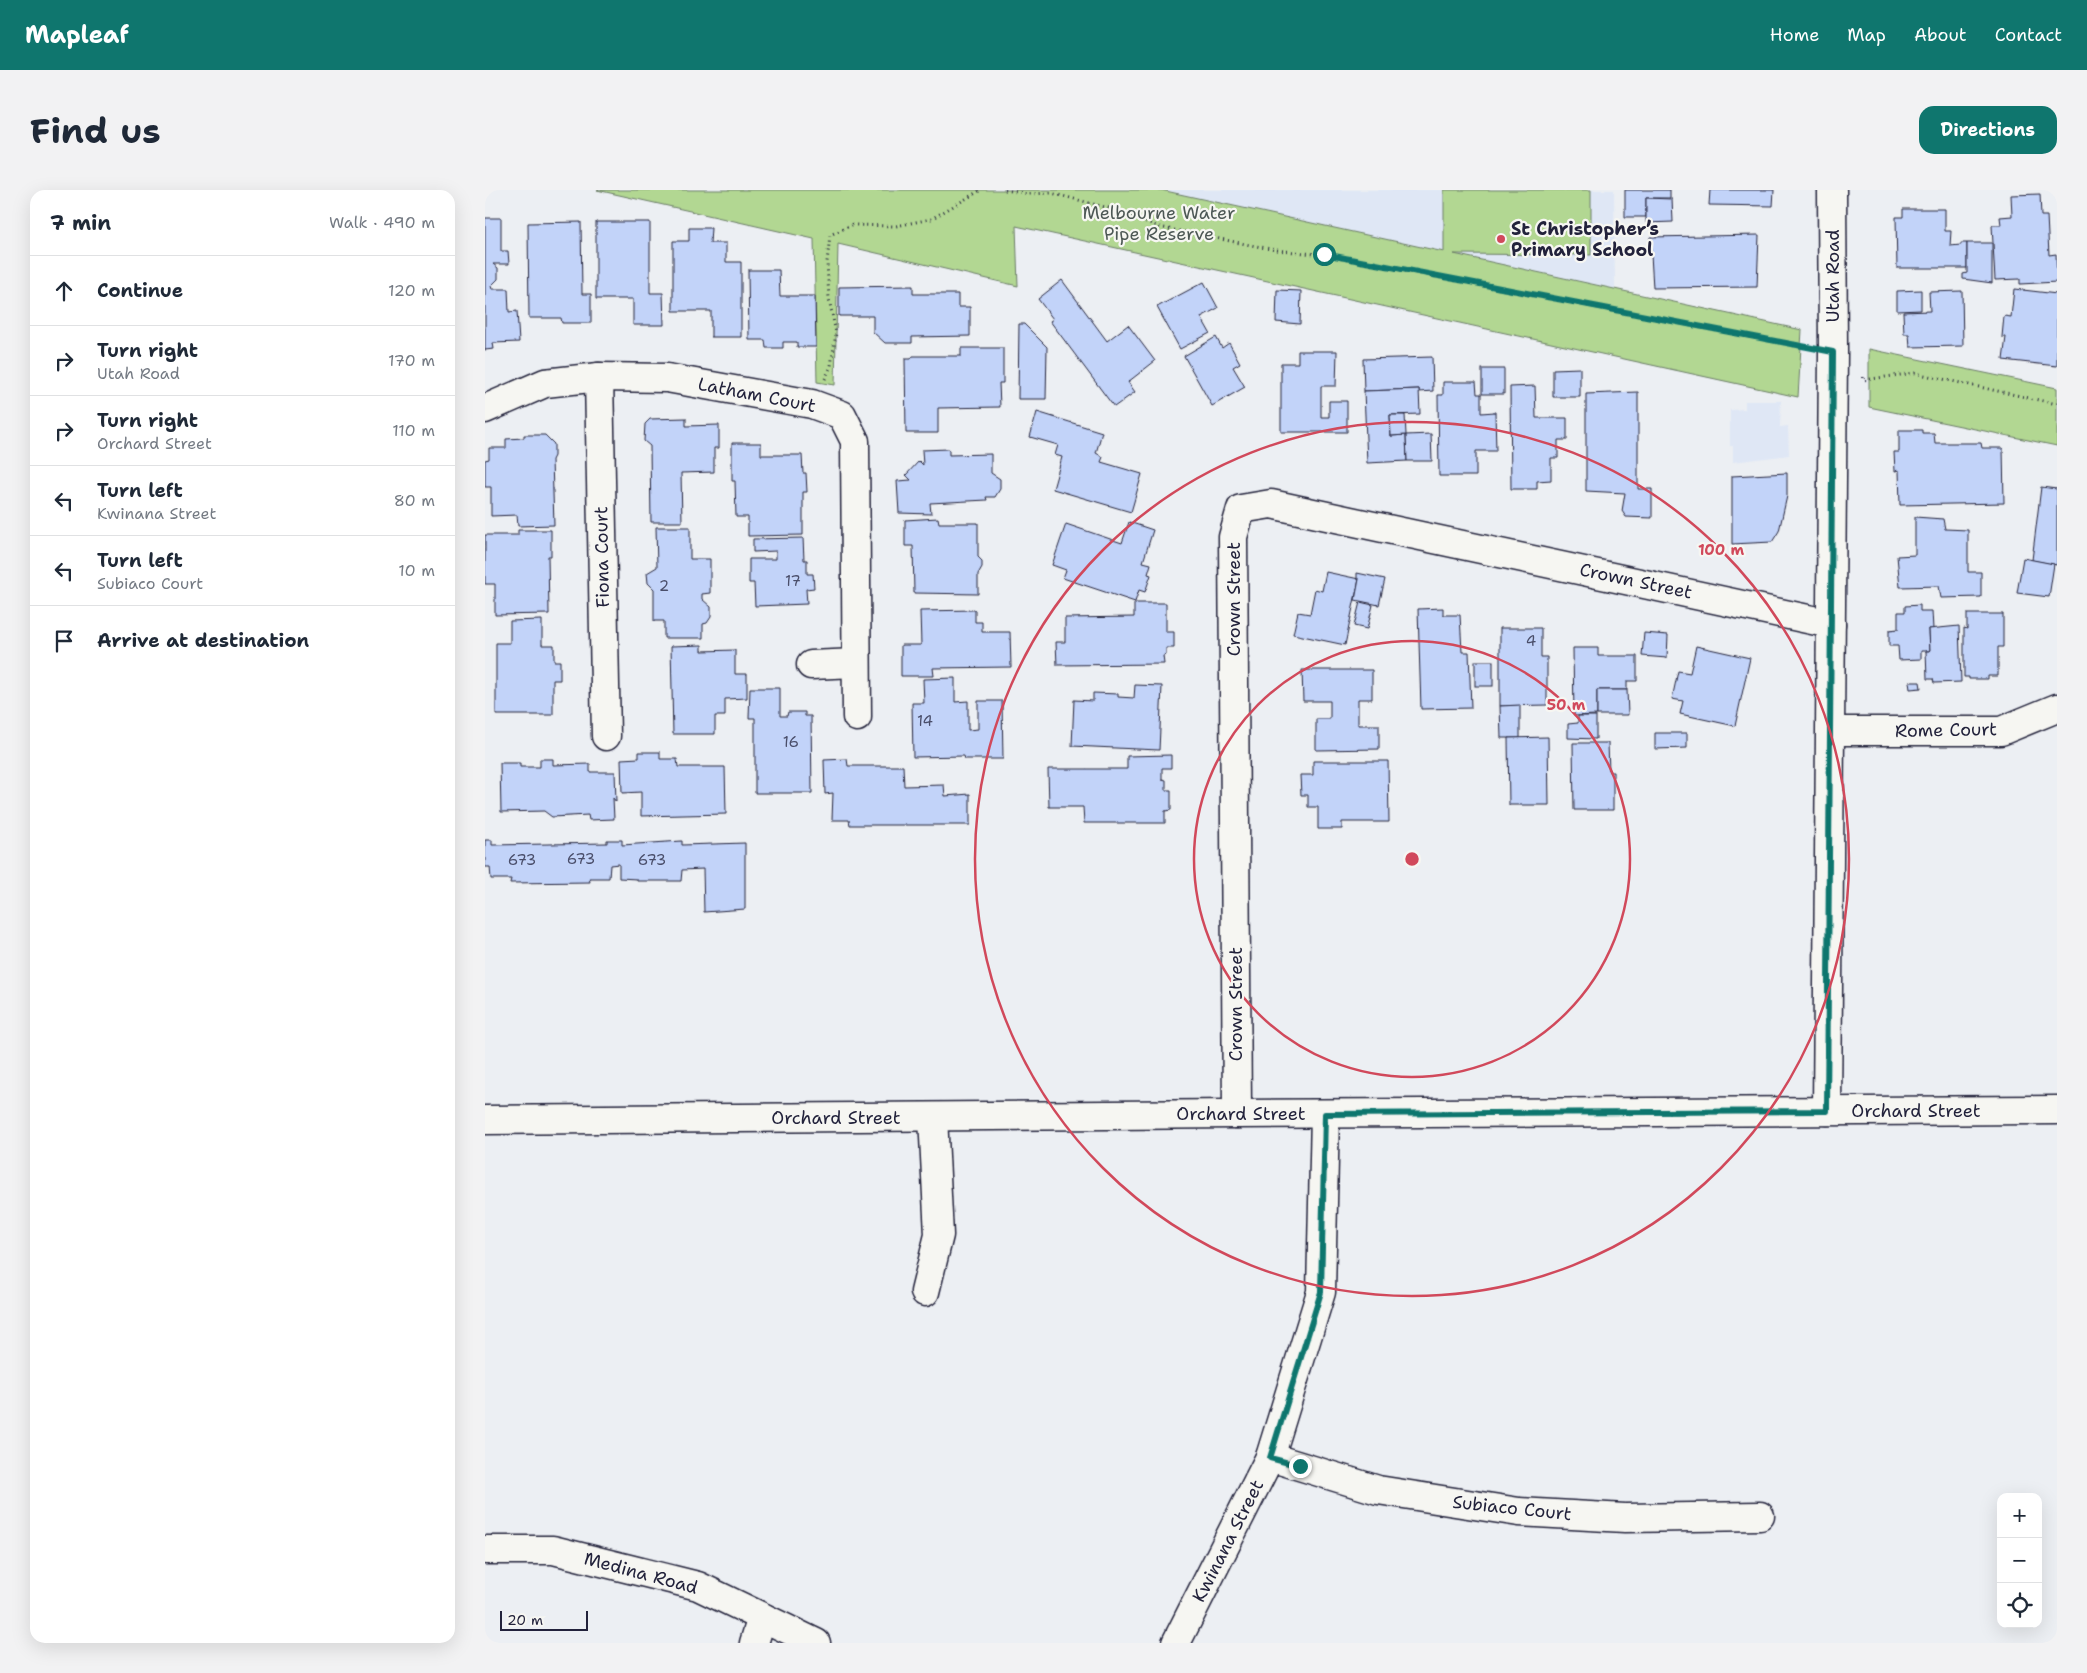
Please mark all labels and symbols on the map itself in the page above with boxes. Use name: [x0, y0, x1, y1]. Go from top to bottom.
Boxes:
park label: Melbourne Water Pipe Reserve: [1083, 201, 1235, 246]
place label: St Christopher’s Primary School: [1511, 217, 1659, 262]
street label: Utah Road: [1821, 229, 1845, 323]
marker: St Christopher’s Primary School: [1495, 233, 1507, 245]
route start: [1313, 243, 1336, 266]
street label: Latham Court: [696, 372, 818, 418]
street label: Fiona Court: [589, 506, 615, 608]
text: 100 m: [1698, 540, 1744, 560]
street label: Crown Street: [1222, 542, 1246, 656]
street label: Crown Street: [1578, 557, 1695, 605]
house number: 17: [785, 571, 801, 591]
house number: 2: [659, 576, 669, 596]
house number: 4: [1526, 631, 1536, 651]
text: 50 m: [1547, 695, 1586, 715]
house number: 14: [917, 711, 933, 731]
street label: Rome Court: [1895, 717, 1997, 743]
house number: 16: [783, 732, 799, 752]
house number: 673: [567, 849, 595, 869]
house number: 673: [508, 850, 536, 870]
house number: 673: [638, 850, 666, 870]
centre of rings: [1403, 850, 1421, 868]
street label: Crown Street: [1224, 947, 1248, 1061]
street label: Orchard Street: [1851, 1099, 1981, 1123]
street label: Orchard Street: [1176, 1102, 1306, 1126]
street label: Orchard Street: [771, 1106, 901, 1130]
route end: [1289, 1455, 1312, 1478]
street label: Kwinana Street: [1187, 1476, 1269, 1606]
street label: Subiaco Court: [1451, 1490, 1573, 1526]
street label: Medina Road: [581, 1546, 701, 1600]
scale bar: [500, 1608, 587, 1631]

